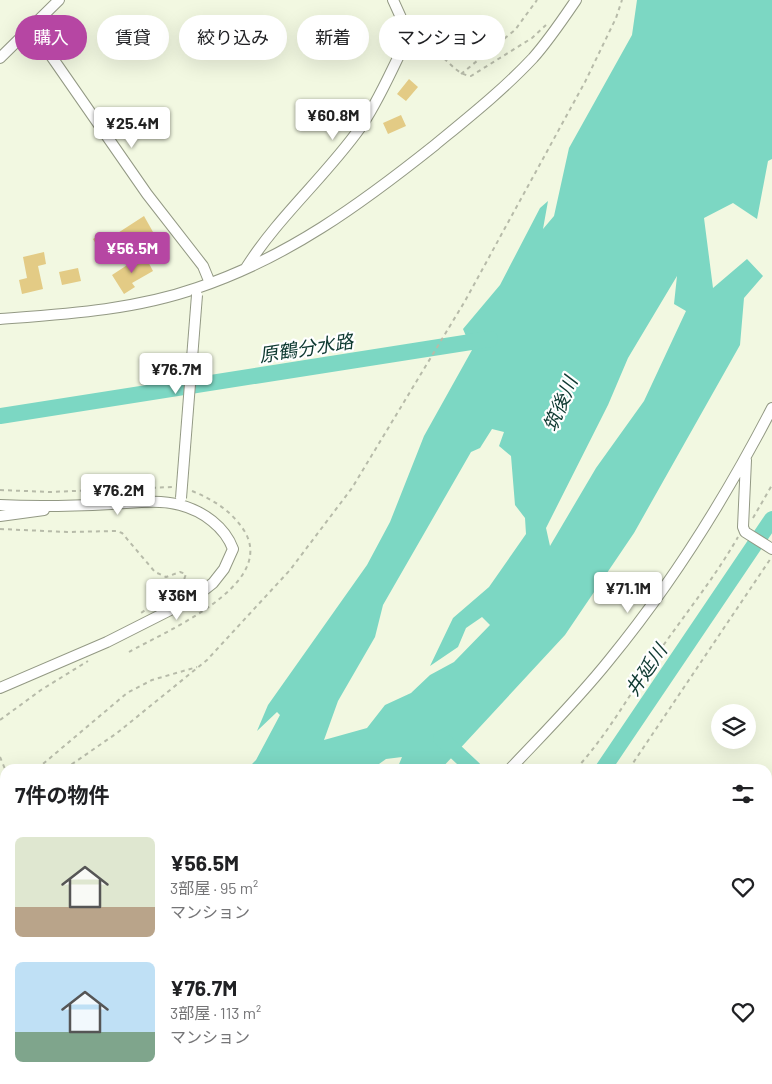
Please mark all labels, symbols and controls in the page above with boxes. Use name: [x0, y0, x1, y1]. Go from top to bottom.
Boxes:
chip: 購入: [15, 15, 87, 60]
chip: 賃貸: [97, 15, 169, 60]
chip: 絞り込み: [179, 15, 287, 60]
chip: 新着: [297, 15, 369, 60]
chip: マンション: [379, 15, 505, 60]
pin: ¥60.8M: [292, 98, 374, 141]
text: ¥60.8M: [306, 105, 360, 124]
pin: ¥25.4M: [91, 106, 173, 149]
text: ¥25.4M: [105, 113, 159, 132]
pin: ¥56.5M: [91, 232, 173, 274]
text: ¥56.5M: [106, 238, 158, 257]
water label: 原鶴分水路: [257, 328, 357, 366]
pin: ¥76.7M: [135, 352, 217, 395]
text: ¥76.7M: [150, 359, 202, 378]
water label: 筑後川: [538, 371, 582, 435]
pin: ¥76.2M: [77, 474, 159, 516]
text: ¥76.2M: [92, 480, 144, 499]
pin: ¥71.1M: [587, 572, 669, 614]
pin: ¥36M: [147, 578, 207, 621]
text: ¥71.1M: [605, 578, 651, 597]
text: ¥36M: [157, 585, 197, 604]
water label: 井延川: [620, 638, 672, 700]
map controls: [711, 704, 756, 749]
button: layers: [711, 704, 756, 749]
icon: filters: [729, 780, 757, 808]
text: 7件の物件: [15, 782, 109, 807]
text: ¥56.5M: [170, 850, 239, 875]
icon: home: [55, 857, 115, 917]
icon: heart: [729, 873, 757, 901]
text: 3部屋 · 95 m²: [170, 878, 258, 897]
text: マンション: [170, 902, 250, 921]
text: ¥76.7M: [170, 975, 237, 1000]
icon: home: [55, 982, 115, 1042]
icon: heart: [729, 998, 757, 1026]
text: 3部屋 · 113 m²: [170, 1003, 261, 1022]
text: マンション: [170, 1027, 250, 1046]

